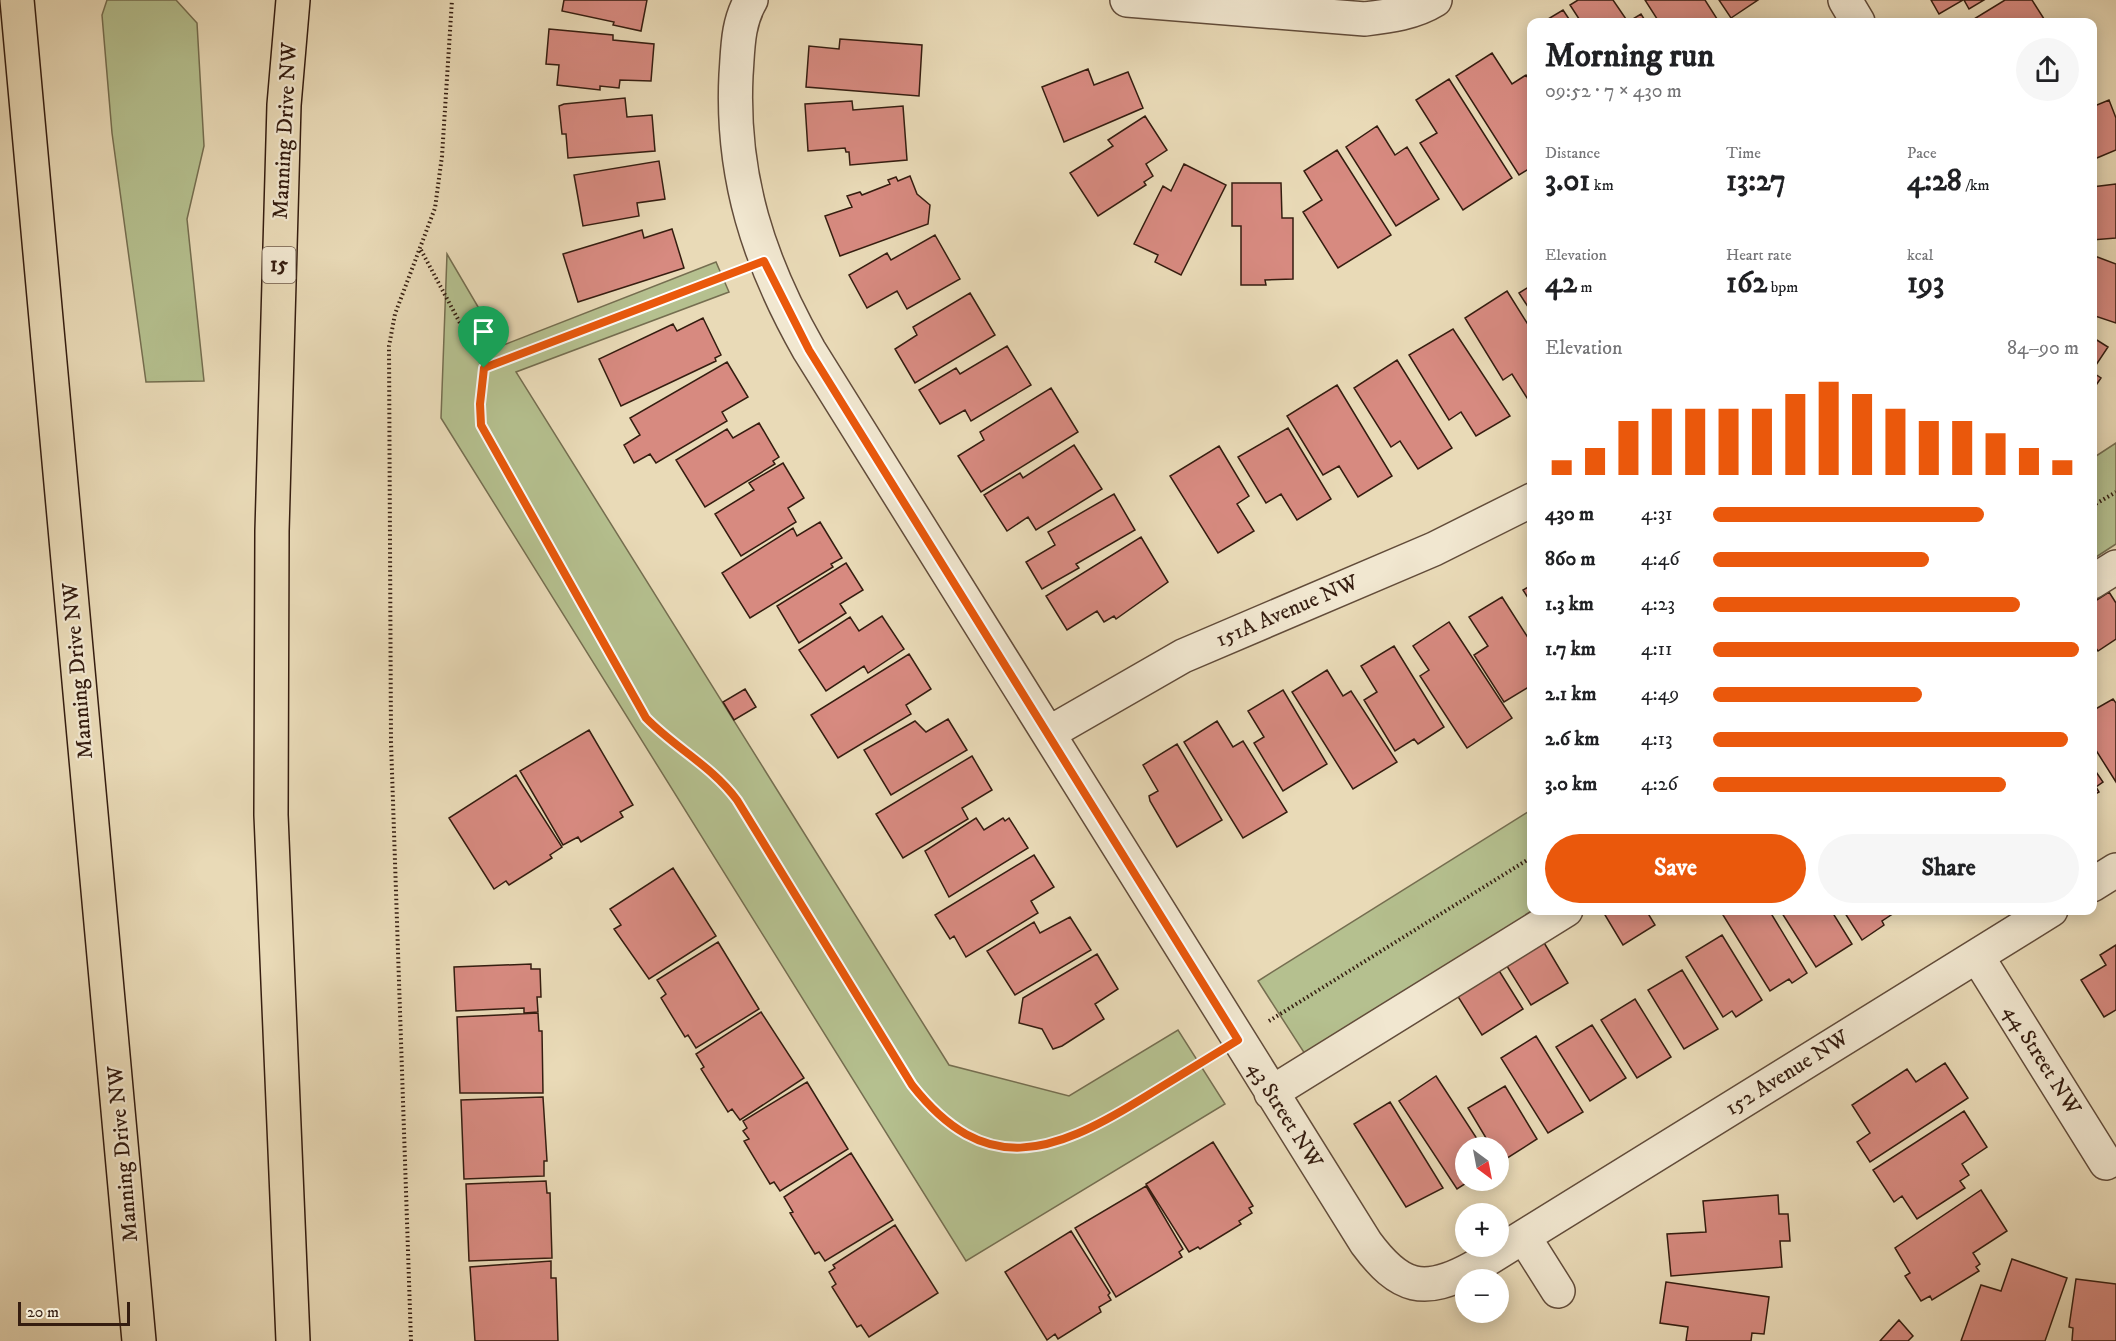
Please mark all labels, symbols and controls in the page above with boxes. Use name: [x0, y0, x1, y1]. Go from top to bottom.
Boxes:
text: Morning run: [1545, 36, 1714, 77]
button: share: [2016, 38, 2079, 101]
street label: Manning Drive NW: [267, 41, 303, 220]
text: 09:52 · 7 × 430 m: [1545, 79, 1682, 104]
text: Distance: [1545, 143, 1600, 163]
text: Time: [1726, 143, 1761, 163]
text: Pace: [1907, 143, 1937, 163]
text: 3.01: [1545, 163, 1590, 200]
text: 13:27: [1726, 163, 1786, 200]
text: 4:28: [1907, 163, 1962, 200]
text: km: [1590, 175, 1614, 195]
text: /km: [1962, 175, 1990, 195]
text: Elevation: [1545, 245, 1607, 265]
text: Heart rate: [1726, 245, 1792, 265]
text: kcal: [1907, 245, 1933, 265]
road number: 15: [262, 247, 296, 283]
text: 42: [1545, 265, 1577, 302]
text: 162: [1726, 265, 1767, 302]
text: 193: [1907, 265, 1944, 302]
text: m: [1577, 277, 1592, 297]
text: bpm: [1767, 277, 1798, 297]
pin: [458, 306, 509, 368]
icon: arrive: [467, 315, 500, 348]
text: Elevation: [1545, 336, 1622, 361]
text: 84–90 m: [2007, 336, 2079, 361]
text: 430 m: [1545, 502, 1594, 527]
text: 4:31: [1641, 502, 1673, 527]
text: 860 m: [1545, 547, 1596, 572]
text: 4:46: [1641, 547, 1680, 572]
street label: 151A Avenue NW: [1212, 569, 1363, 653]
street label: Manning Drive NW: [57, 581, 99, 760]
text: 1.3 km: [1545, 592, 1594, 617]
text: 4:23: [1641, 592, 1675, 617]
text: 1.7 km: [1545, 637, 1596, 662]
text: 4:11: [1641, 637, 1672, 662]
text: 2.1 km: [1545, 682, 1596, 707]
text: 4:49: [1641, 682, 1679, 707]
text: 2.6 km: [1545, 727, 1600, 752]
text: 4:13: [1641, 727, 1673, 752]
text: 3.0 km: [1545, 772, 1597, 797]
text: 4:26: [1641, 772, 1678, 797]
button: Save: [1545, 834, 1806, 903]
button: Share: [1818, 834, 2079, 903]
street label: 44 Street NW: [1997, 1000, 2087, 1121]
street label: 152 Avenue NW: [1720, 1024, 1855, 1122]
street label: 43 Street NW: [1242, 1057, 1329, 1174]
street label: Manning Drive NW: [102, 1064, 144, 1243]
north arrow: [1455, 1137, 1509, 1191]
map controls: [1455, 1137, 1509, 1323]
button: +: [1455, 1203, 1509, 1257]
button: −: [1455, 1269, 1509, 1323]
scale bar: [18, 1299, 130, 1326]
text: 20 m: [27, 1302, 59, 1322]

